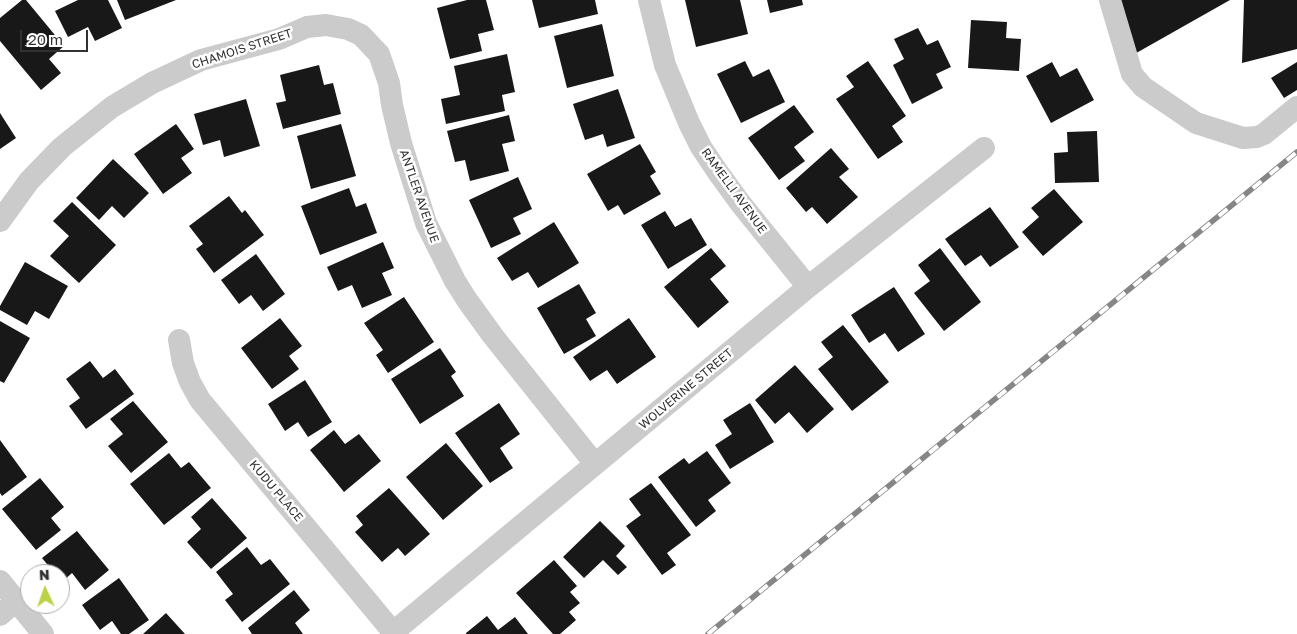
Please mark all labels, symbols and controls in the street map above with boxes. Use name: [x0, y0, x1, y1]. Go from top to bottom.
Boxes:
scale bar: [22, 20, 90, 52]
street label: CHAMOIS STREET: [190, 26, 294, 72]
text: 20 m: [28, 30, 63, 48]
street label: RAMELLI AVENUE: [698, 146, 770, 236]
street label: ANTLER AVENUE: [396, 148, 442, 244]
street label: WOLVERINE STREET: [636, 346, 736, 432]
street label: KUDU PLACE: [246, 457, 306, 525]
north arrow: [20, 564, 70, 614]
text: N: [38, 566, 50, 583]

